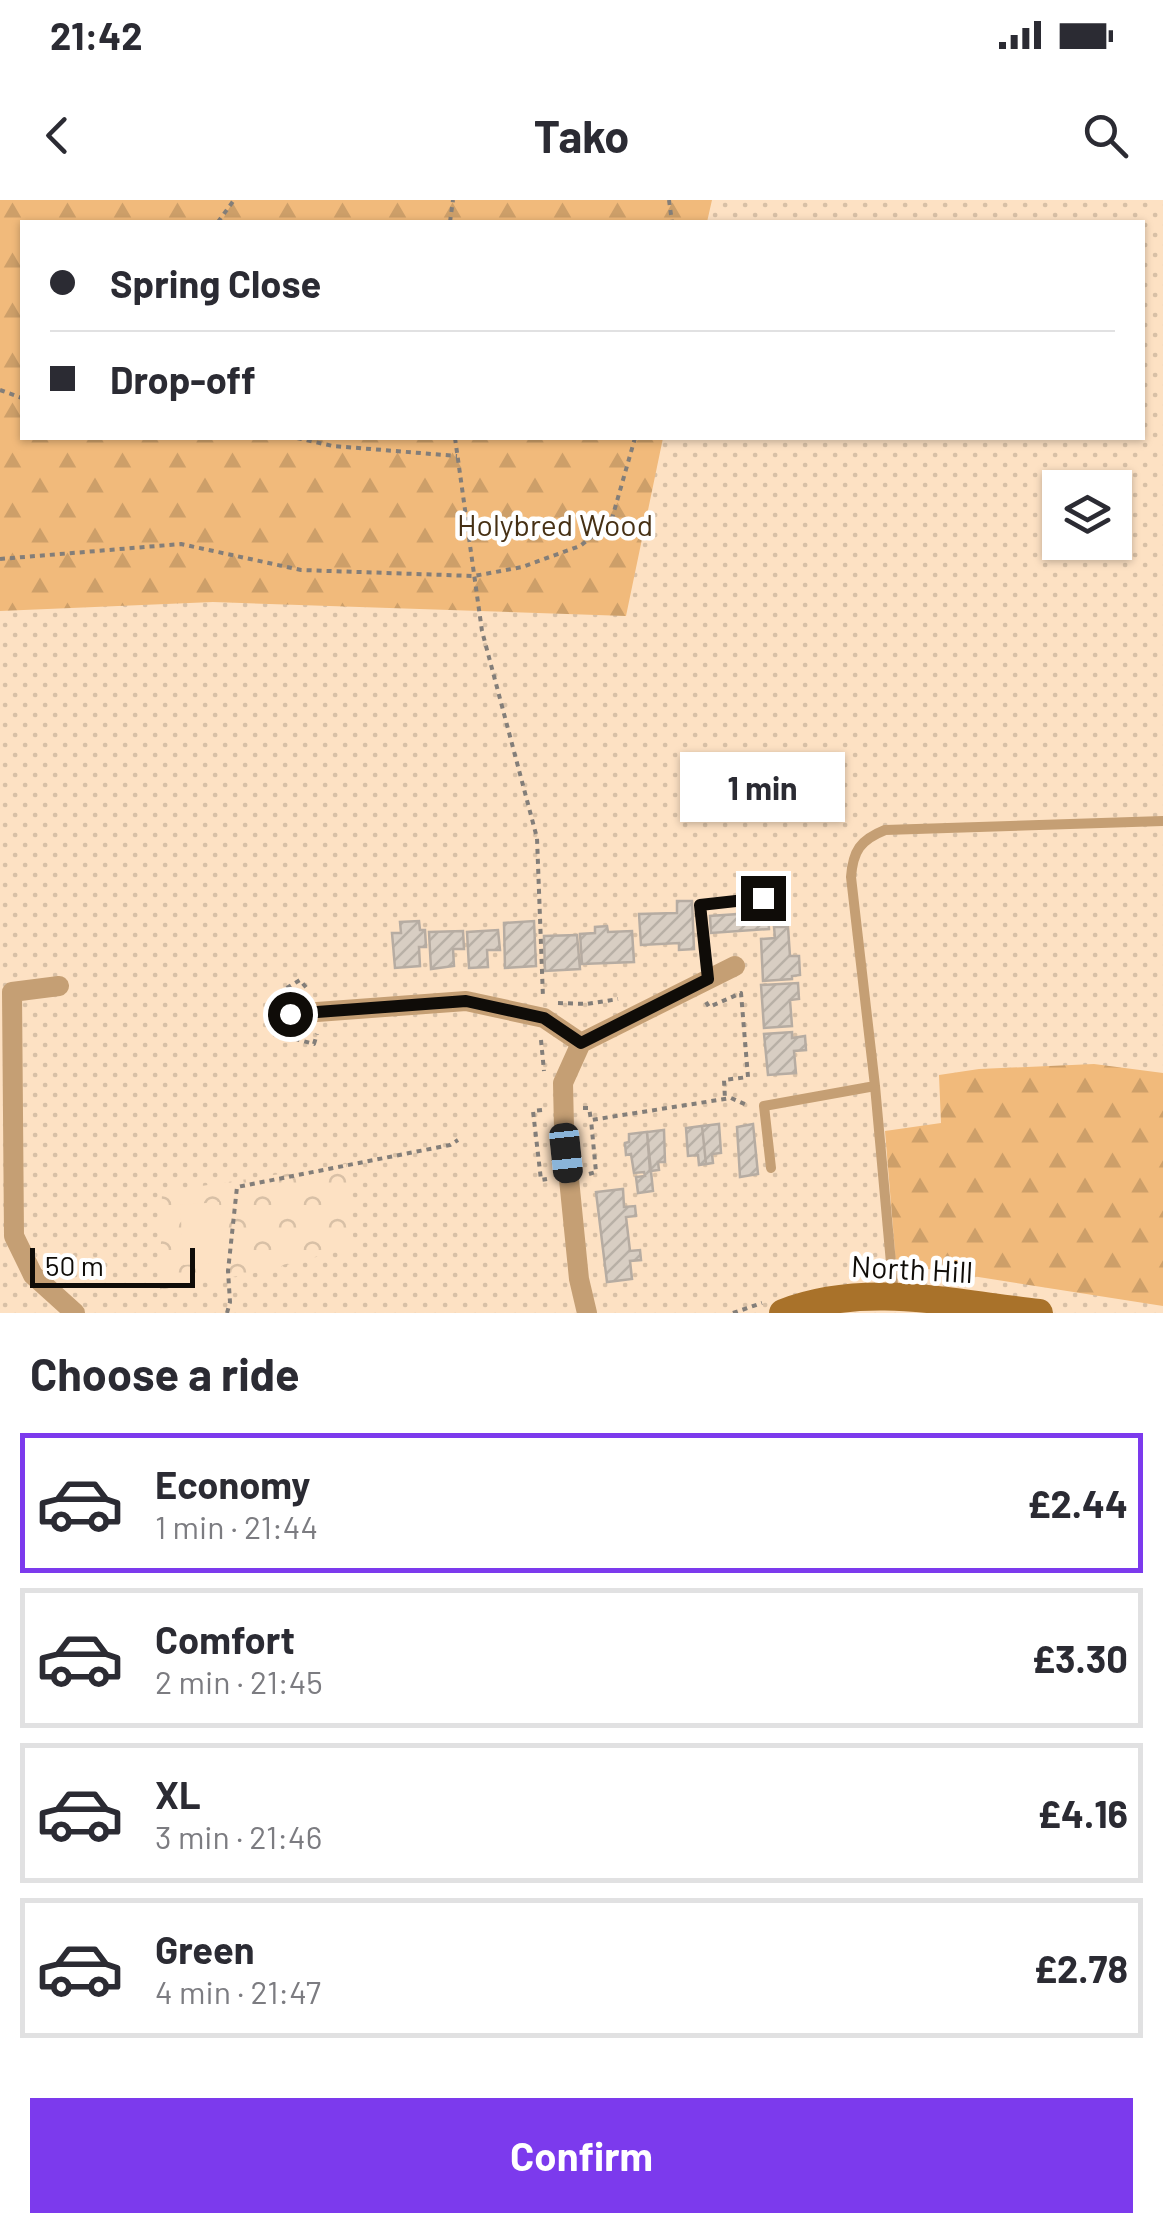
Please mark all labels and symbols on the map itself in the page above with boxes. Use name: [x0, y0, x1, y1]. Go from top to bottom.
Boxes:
park label: Holybred Wood: [457, 506, 653, 542]
callout: 1 min: [680, 753, 846, 823]
route end: [741, 876, 786, 921]
route start: [268, 992, 313, 1037]
car: [548, 1122, 584, 1184]
scale bar: [30, 1243, 195, 1288]
street label: North Hill: [850, 1247, 974, 1289]

